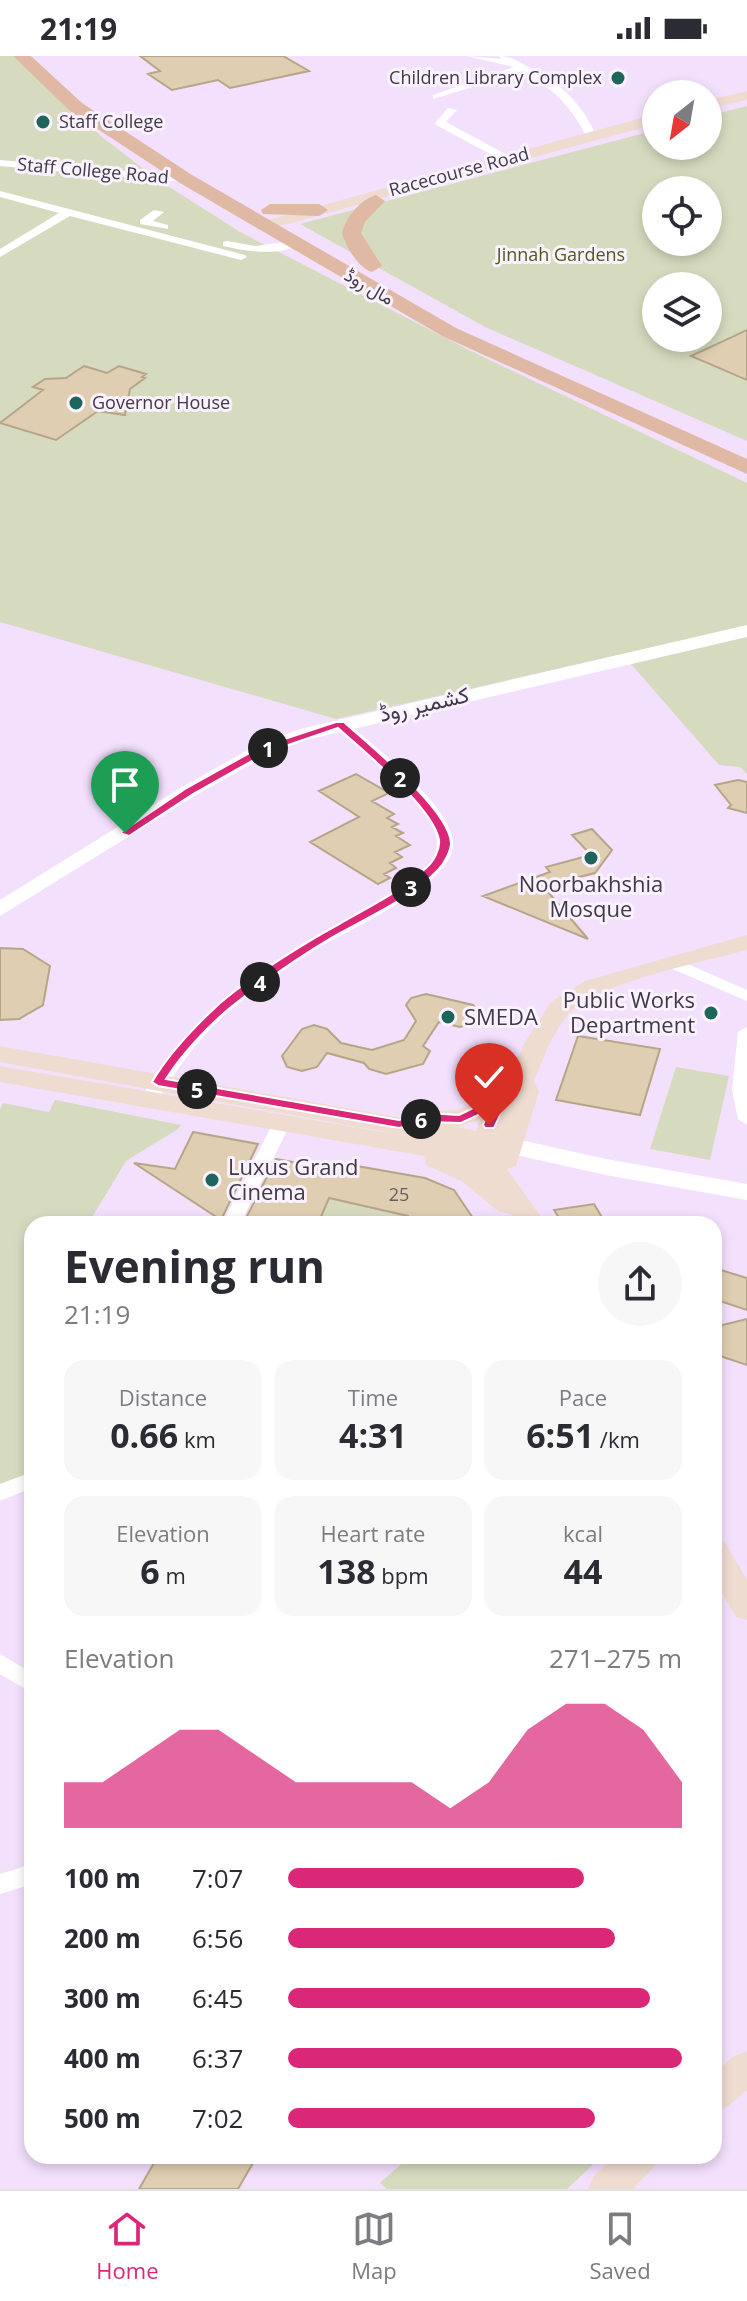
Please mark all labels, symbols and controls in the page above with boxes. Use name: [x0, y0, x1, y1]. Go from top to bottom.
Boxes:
text: 21:19: [40, 8, 117, 49]
place label: Children Library Complex: [389, 65, 603, 89]
marker: Children Library Complex: [609, 69, 627, 87]
north arrow: [642, 80, 722, 160]
map controls: [642, 80, 722, 352]
place label: Staff College: [59, 109, 163, 133]
marker: Staff College: [34, 113, 52, 131]
street label: Racecourse Road: [386, 141, 531, 201]
street label: Staff College Road: [16, 151, 170, 189]
button: locate: [642, 176, 722, 256]
park label: Jinnah Gardens: [495, 242, 625, 266]
street label: مال روڈ: [341, 262, 398, 310]
button: layers: [642, 272, 722, 352]
place label: Governor House: [92, 390, 230, 414]
marker: Governor House: [67, 394, 85, 412]
street label: کشمیر روڈ: [376, 678, 472, 728]
pin: 1: [248, 728, 288, 768]
text: 1: [262, 733, 274, 763]
pin: [91, 751, 159, 833]
pin: 2: [380, 758, 420, 798]
icon: arrive: [103, 763, 147, 807]
text: 2: [394, 763, 406, 793]
marker: Noorbakhshia Mosque: [582, 849, 600, 867]
pin: 3: [391, 867, 431, 907]
place label: Noorbakhshia Mosque: [519, 868, 663, 923]
text: 3: [405, 872, 417, 902]
pin: 4: [240, 962, 280, 1002]
text: 4: [254, 967, 266, 997]
place label: Public Works Department: [563, 984, 695, 1039]
place label: SMEDA: [464, 1001, 538, 1031]
marker: Public Works Department: [702, 1004, 720, 1022]
marker: SMEDA: [439, 1008, 457, 1026]
pin: [455, 1043, 523, 1125]
icon: check: [467, 1055, 511, 1099]
pin: 5: [177, 1069, 217, 1109]
text: 5: [191, 1074, 203, 1104]
pin: 6: [401, 1099, 441, 1139]
text: 6: [415, 1104, 427, 1134]
place label: Luxus Grand Cinema: [228, 1151, 358, 1206]
marker: Luxus Grand Cinema: [203, 1171, 221, 1189]
house number: 25: [389, 1182, 409, 1206]
text: Evening run: [64, 1236, 325, 1296]
button: share: [598, 1242, 682, 1326]
text: 21:19: [64, 1296, 130, 1332]
text: Distance: [119, 1382, 207, 1412]
text: Time: [348, 1382, 398, 1412]
text: Pace: [559, 1382, 607, 1412]
text: 0.66: [110, 1412, 178, 1458]
text: 4:31: [339, 1412, 407, 1458]
text: 6:51: [526, 1412, 594, 1458]
text: km: [178, 1424, 216, 1454]
text: /km: [594, 1424, 640, 1454]
text: Elevation: [116, 1518, 210, 1548]
text: Heart rate: [321, 1518, 425, 1548]
text: kcal: [563, 1518, 603, 1548]
text: 6: [140, 1548, 160, 1594]
text: 138: [317, 1548, 376, 1594]
text: 44: [564, 1548, 602, 1594]
text: m: [160, 1560, 186, 1590]
text: bpm: [376, 1560, 429, 1590]
text: Elevation: [64, 1640, 174, 1676]
text: 271–275 m: [549, 1640, 682, 1676]
text: 100 m: [64, 1860, 141, 1896]
text: 7:07: [192, 1860, 243, 1896]
text: 200 m: [64, 1920, 141, 1956]
text: 6:56: [192, 1920, 243, 1956]
text: 300 m: [64, 1980, 141, 2016]
text: 6:45: [192, 1980, 243, 2016]
text: 400 m: [64, 2040, 141, 2076]
text: 6:37: [192, 2040, 243, 2076]
text: 500 m: [64, 2100, 141, 2136]
text: 7:02: [192, 2100, 243, 2136]
tab: Home: [96, 2207, 159, 2285]
tab: Map: [351, 2207, 397, 2285]
tab: Saved: [590, 2207, 651, 2285]

